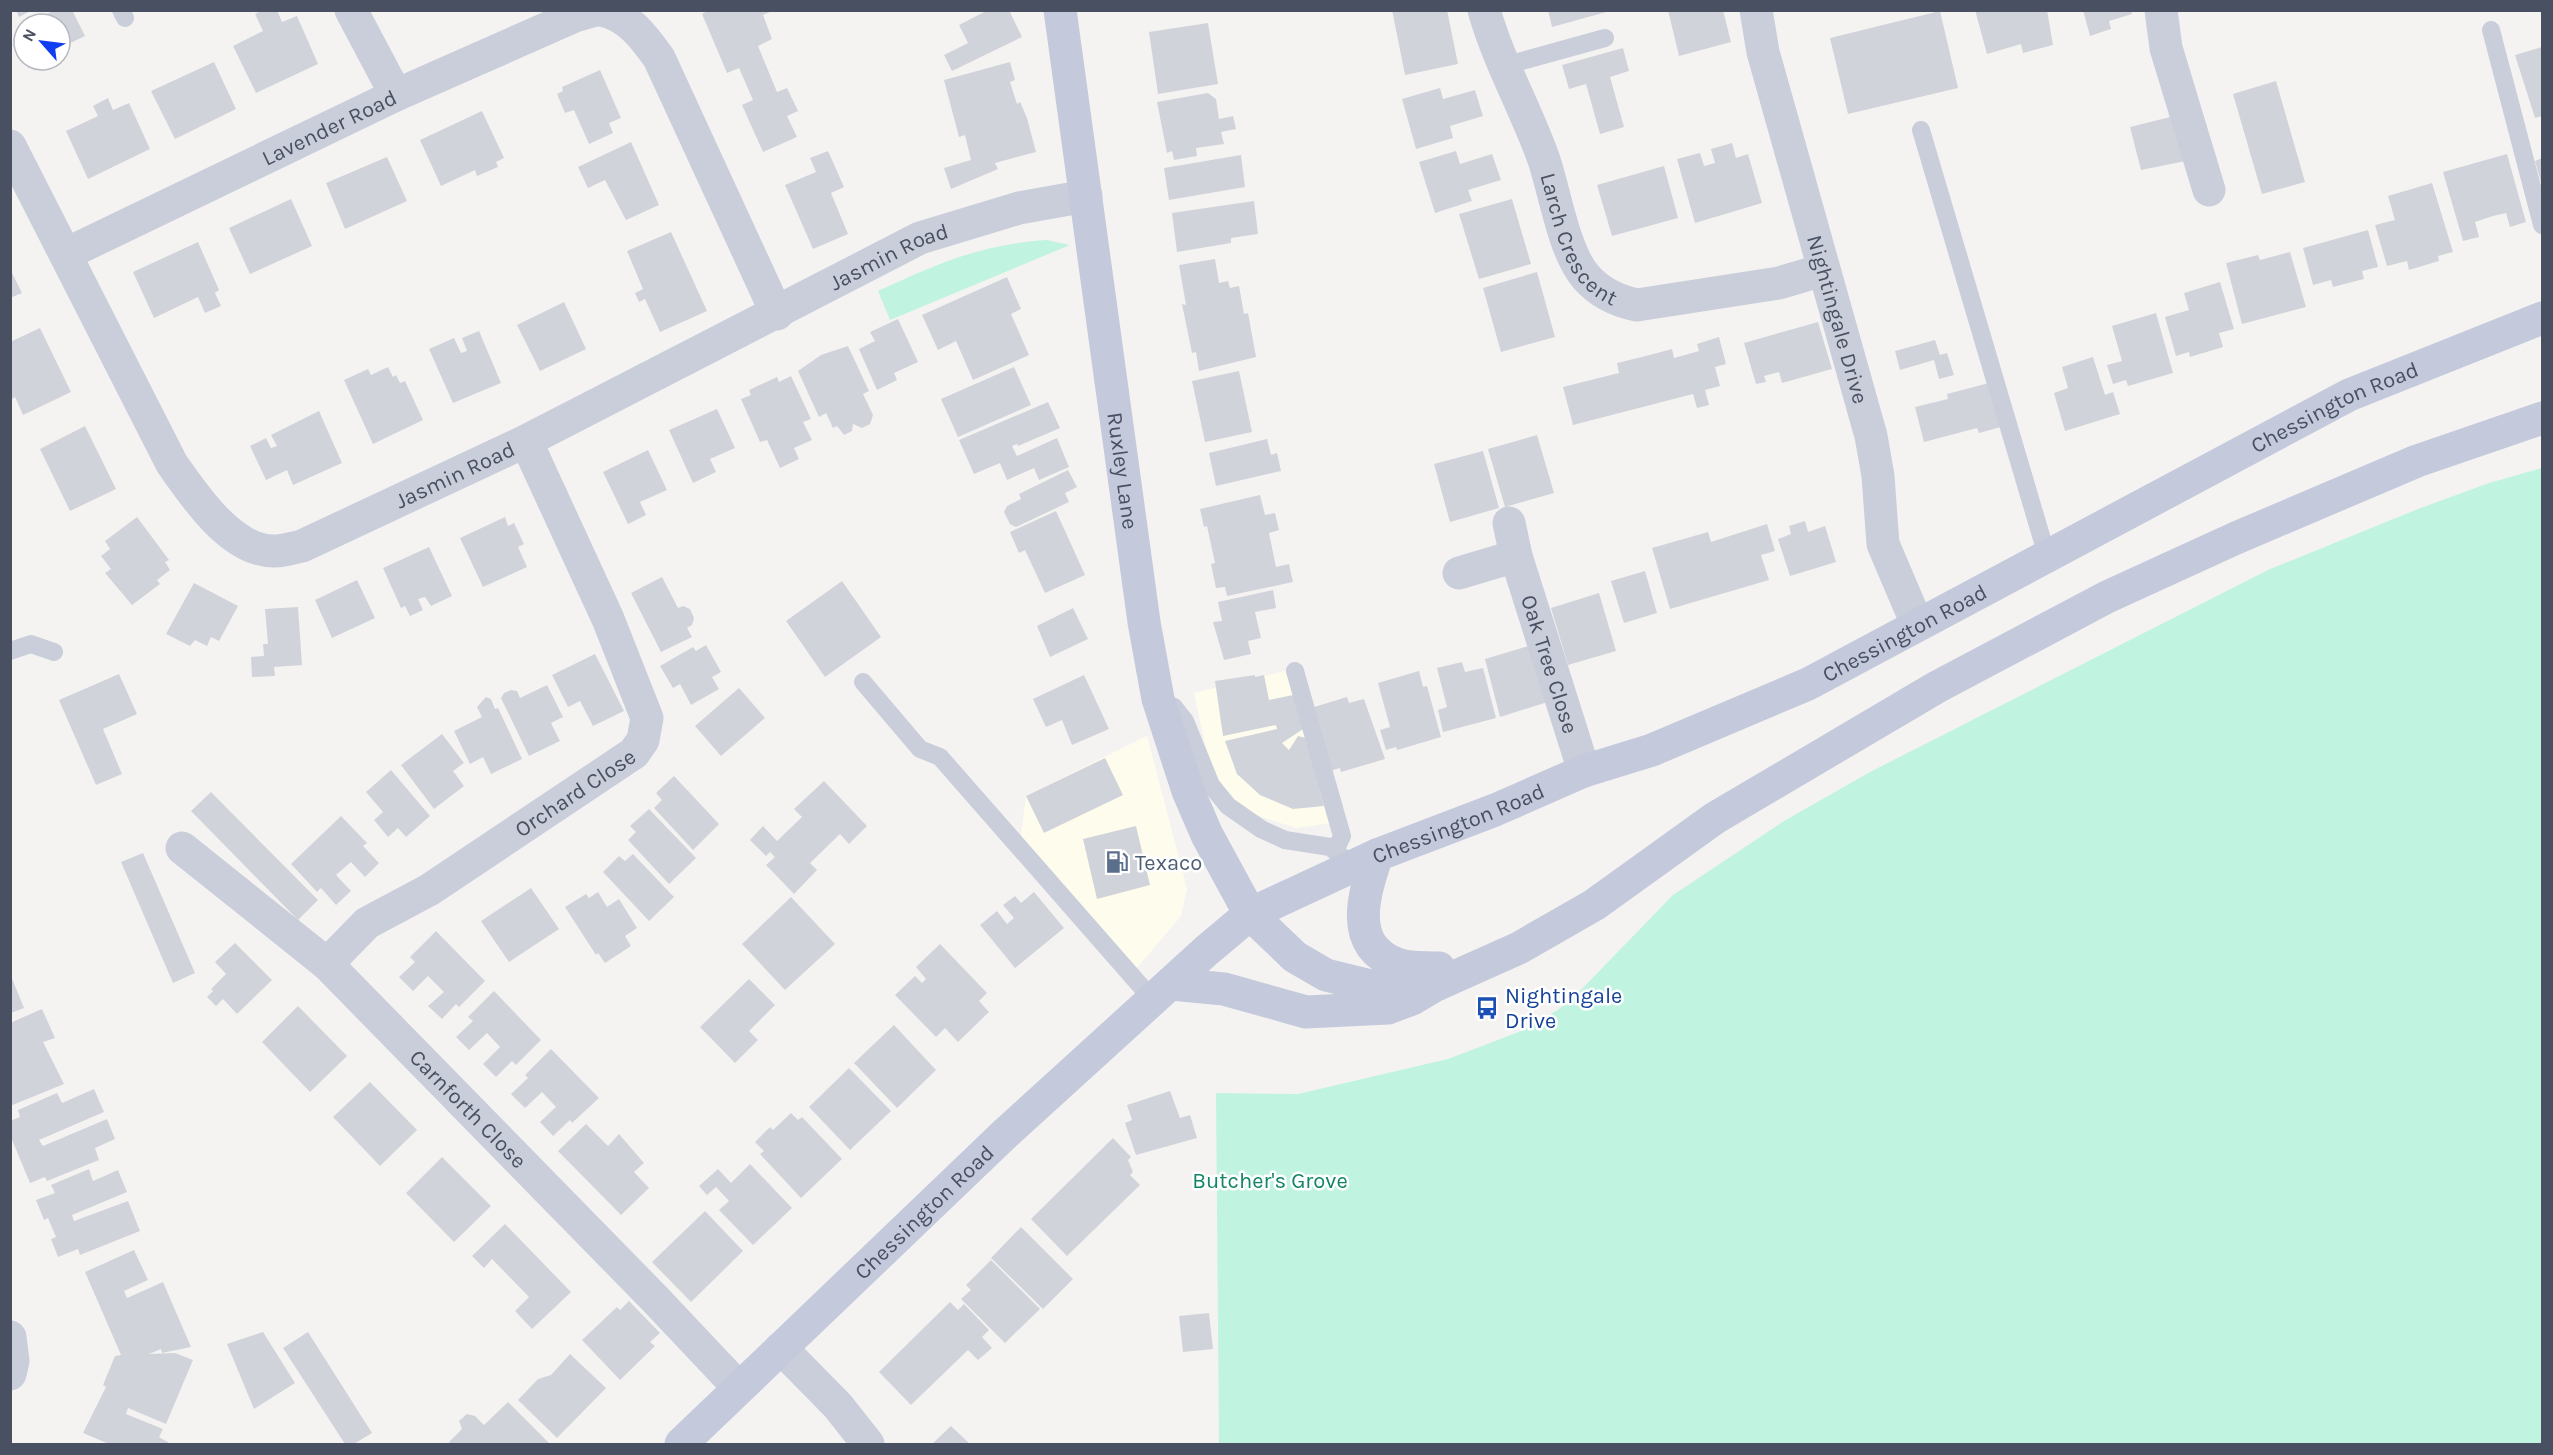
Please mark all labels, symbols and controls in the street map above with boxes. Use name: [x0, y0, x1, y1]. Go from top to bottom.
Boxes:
north arrow: [12, 12, 72, 72]
text: N: [18, 26, 40, 45]
street label: Lavender Road: [258, 85, 401, 172]
street label: Larch Crescent: [1534, 170, 1621, 312]
street label: Jasmin Road: [825, 218, 951, 296]
street label: Nightingale Drive: [1801, 232, 1873, 407]
street label: Chessington Road: [2247, 357, 2422, 459]
street label: Ruxley Lane: [1101, 411, 1143, 531]
street label: Jasmin Road: [391, 436, 519, 514]
street label: Chessington Road: [1818, 579, 1992, 688]
street label: Oak Tree Close: [1515, 592, 1583, 737]
street label: Orchard Close: [510, 744, 641, 843]
street label: Chessington Road: [1369, 778, 1549, 870]
fuel station icon: Texaco: [1104, 849, 1130, 875]
place label: Texaco: [1135, 850, 1202, 876]
place label: Nightingale Drive: [1505, 983, 1622, 1034]
bus stop icon: Nightingale Drive: [1474, 995, 1500, 1021]
street label: Carnforth Close: [404, 1045, 532, 1174]
street label: Chessington Road: [849, 1140, 1000, 1285]
park label: Butcher's Grove: [1192, 1168, 1348, 1194]

